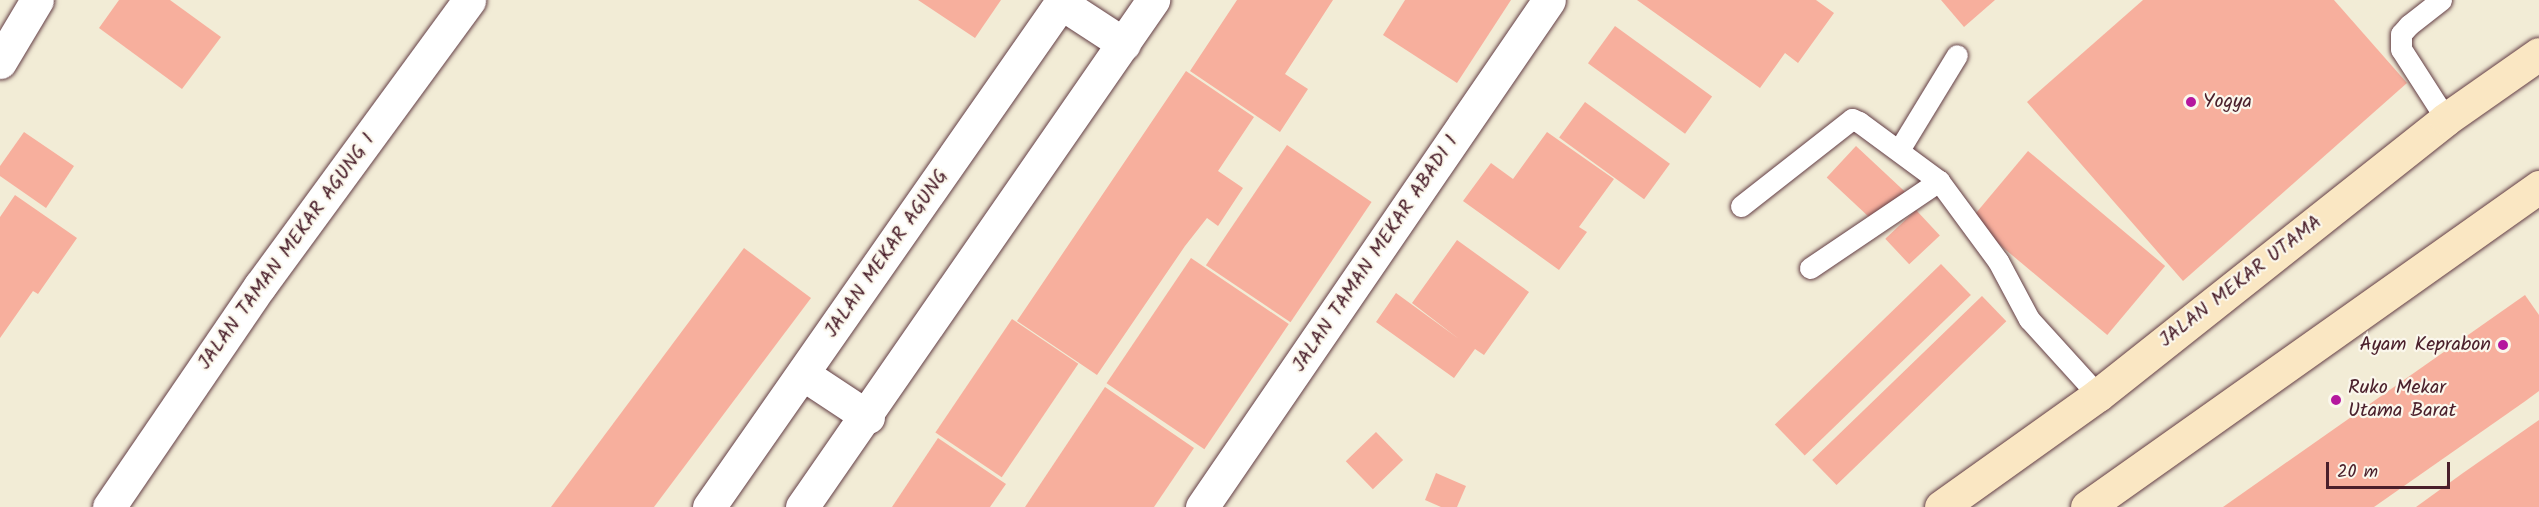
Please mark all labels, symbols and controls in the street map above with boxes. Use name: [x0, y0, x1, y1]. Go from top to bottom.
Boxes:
place label: Yogya: [2203, 90, 2252, 114]
marker: Yogya: [2184, 95, 2198, 109]
street label: JALAN TAMAN MEKAR AGUNG I: [193, 129, 381, 375]
street label: JALAN TAMAN MEKAR ABADI 1: [1288, 131, 1464, 377]
street label: JALAN MEKAR AGUNG: [820, 165, 954, 343]
street label: JALAN MEKAR UTAMA: [2155, 211, 2327, 353]
place label: Ayam Keprabon: [2360, 333, 2491, 357]
marker: Ayam Keprabon: [2496, 338, 2510, 352]
place label: Ruko Mekar Utama Barat: [2348, 376, 2456, 423]
marker: Ruko Mekar Utama Barat: [2329, 393, 2343, 407]
scale bar: [2329, 450, 2454, 488]
text: 20 m: [2337, 458, 2378, 487]

